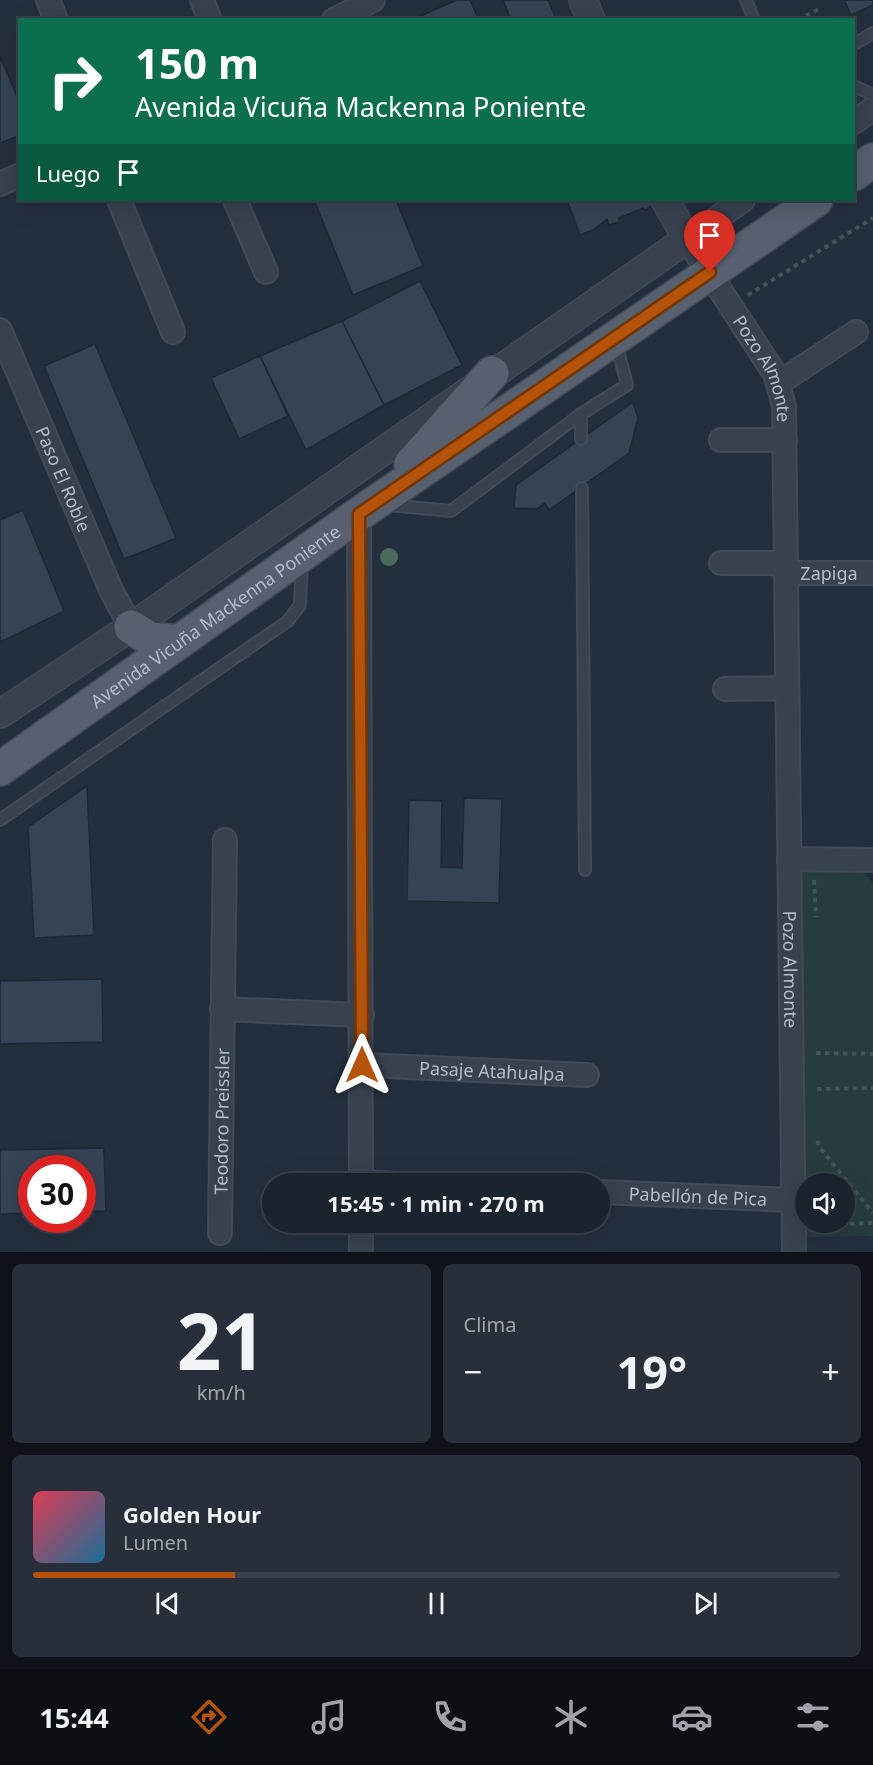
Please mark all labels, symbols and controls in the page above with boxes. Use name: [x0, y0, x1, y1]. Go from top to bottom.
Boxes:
text: 150 m: [135, 34, 259, 91]
icon: right: [36, 42, 114, 120]
text: Avenida Vicuña Mackenna Poniente: [135, 88, 586, 125]
icon: arrive: [112, 156, 145, 189]
text: Luego: [36, 158, 100, 188]
pin: [684, 210, 735, 272]
icon: arrive: [693, 219, 726, 252]
street label: Pozo Almonte: [728, 310, 796, 422]
street label: Paso El Roble: [30, 423, 97, 535]
street label: Avenida Vicuña Mackenna Poniente: [86, 519, 345, 713]
street label: Zapiga: [800, 561, 858, 585]
street label: Pozo Almonte: [778, 911, 803, 1028]
position arrow: [330, 1033, 394, 1097]
street label: Teodoro Preissler: [208, 1047, 234, 1195]
street label: Pasaje Atahualpa: [419, 1056, 565, 1086]
speed limit sign: 30: [18, 1155, 96, 1233]
map controls: [795, 1173, 855, 1233]
button: sound: [795, 1173, 855, 1233]
street label: Pabellón de Pica: [628, 1181, 768, 1211]
text: 15:45 · 1 min · 270 m: [327, 1188, 545, 1218]
text: 21: [177, 1287, 266, 1393]
text: Clima: [464, 1311, 516, 1338]
text: 19°: [616, 1341, 687, 1402]
text: −: [464, 1349, 482, 1394]
text: +: [821, 1349, 840, 1394]
text: km/h: [197, 1379, 246, 1406]
text: Golden Hour: [123, 1499, 261, 1529]
text: Lumen: [123, 1529, 188, 1556]
icon: previous: [151, 1587, 184, 1620]
icon: pause: [420, 1587, 453, 1620]
icon: next: [689, 1587, 722, 1620]
icon: directions: [188, 1696, 230, 1738]
icon: music: [308, 1696, 350, 1738]
icon: phone: [429, 1696, 471, 1738]
icon: climate: [550, 1696, 592, 1738]
icon: car: [671, 1696, 713, 1738]
icon: filters: [792, 1696, 834, 1738]
text: 15:44: [39, 1699, 109, 1736]

